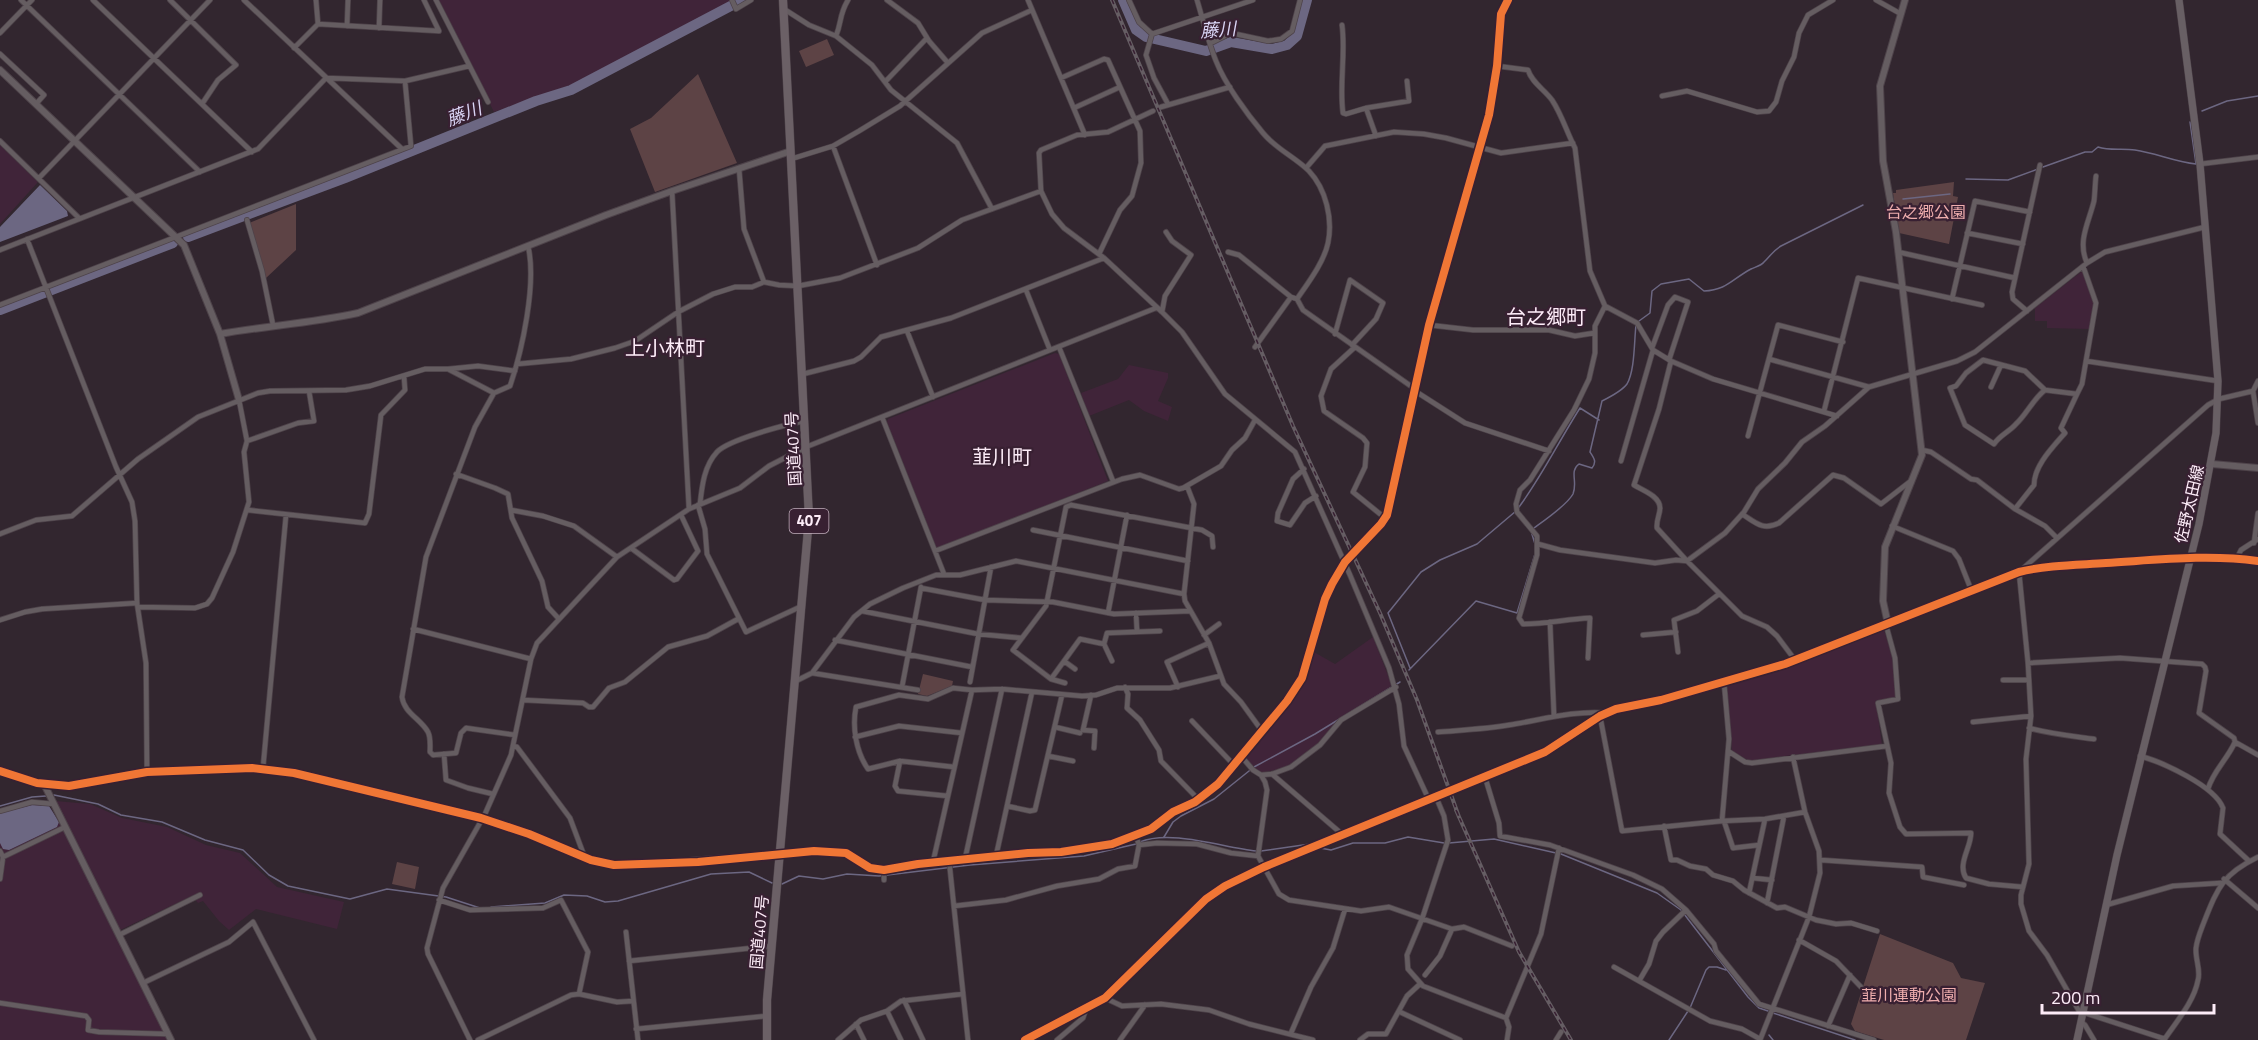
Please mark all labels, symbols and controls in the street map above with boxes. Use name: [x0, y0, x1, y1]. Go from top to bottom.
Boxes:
water label: 藤川: [1199, 15, 1239, 44]
water label: 藤川: [442, 94, 487, 133]
park label: 台之郷公園: [1886, 200, 1966, 224]
district label: 台之郷町: [1506, 301, 1586, 332]
district label: 上小林町: [625, 332, 705, 363]
street label: 国道407号: [779, 411, 807, 487]
district label: 韮川町: [972, 441, 1032, 472]
street label: 佐野太田線: [2168, 462, 2210, 546]
road number: 407: [790, 509, 828, 533]
street label: 国道407号: [744, 894, 774, 970]
scale bar: [2042, 977, 2214, 1015]
park label: 韮川運動公園: [1861, 983, 1957, 1007]
text: 200 m: [2051, 984, 2100, 1011]

